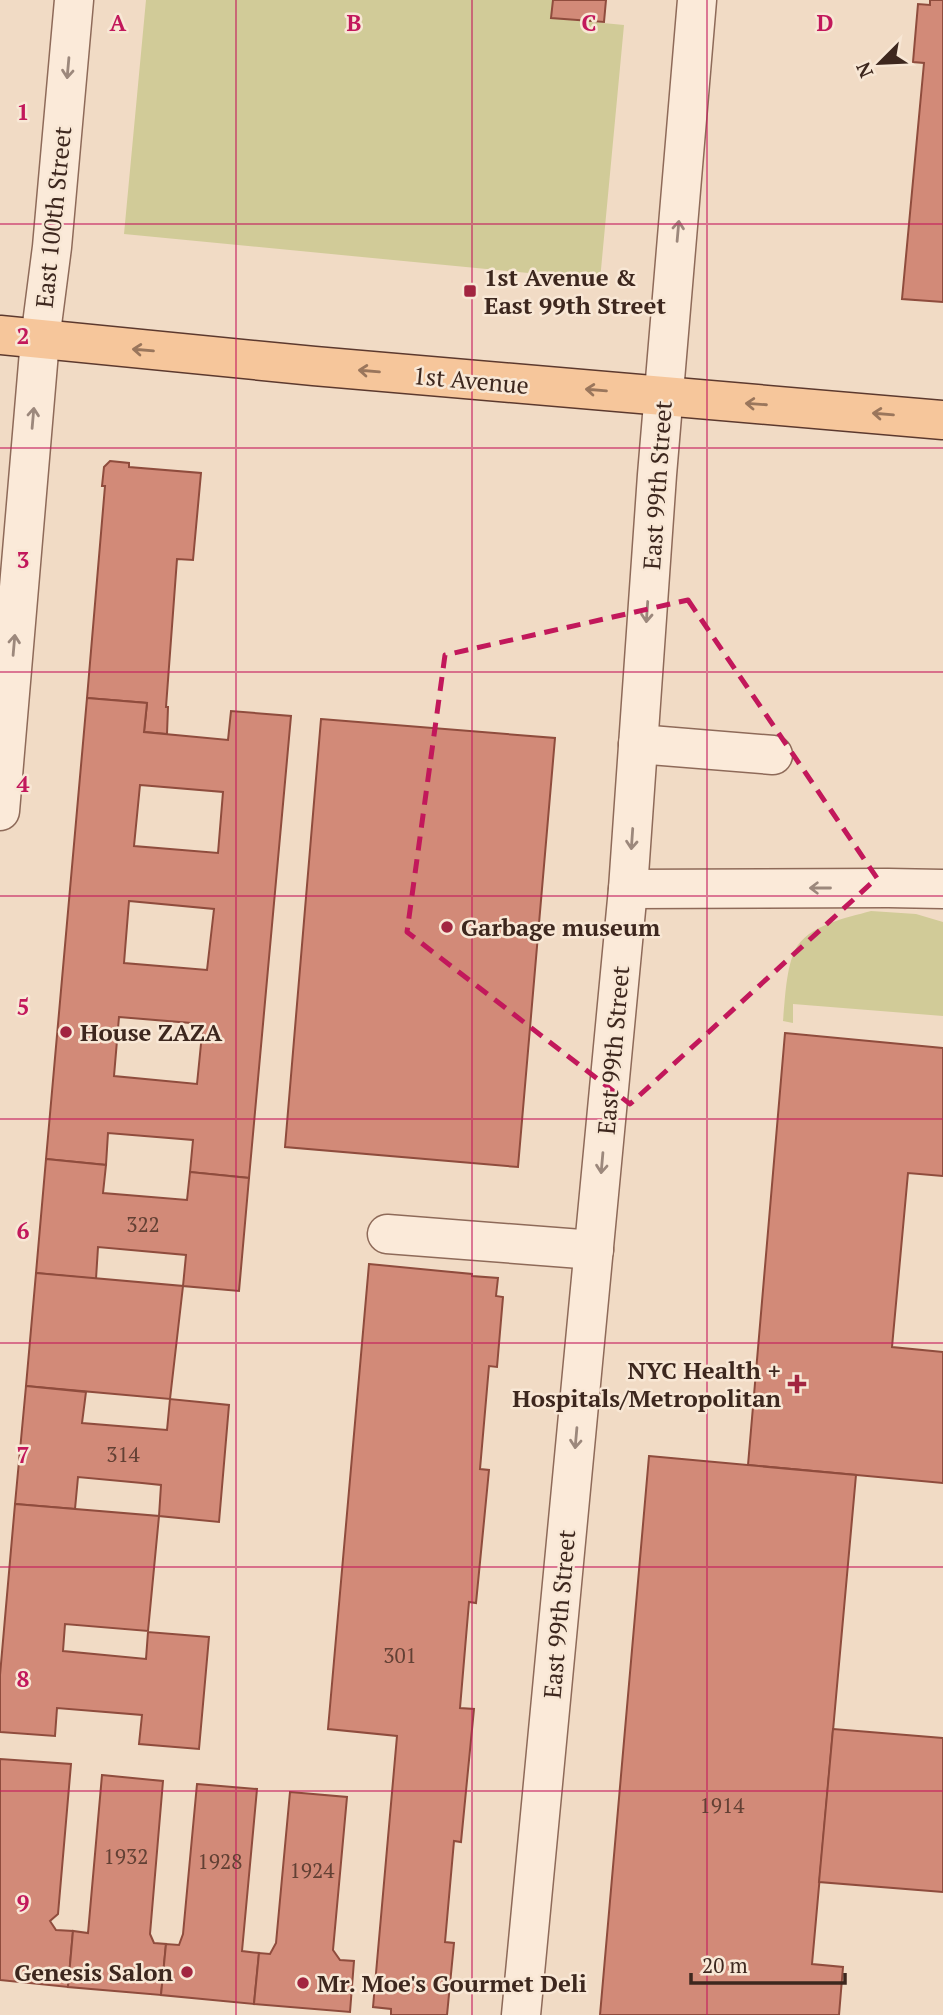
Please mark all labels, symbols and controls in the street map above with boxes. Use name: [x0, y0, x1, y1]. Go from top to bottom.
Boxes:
text: A: [110, 7, 127, 38]
text: B: [347, 7, 362, 38]
text: C: [582, 7, 597, 38]
text: D: [817, 7, 834, 38]
north arrow: [845, 28, 915, 98]
one-way arrow: [61, 56, 74, 79]
text: N: [849, 58, 878, 82]
text: 1: [17, 96, 30, 127]
street label: East 100th Street: [28, 125, 78, 309]
one-way arrow: [671, 220, 684, 243]
place label: 1st Avenue & East 99th Street: [484, 261, 666, 321]
marker: 1st Avenue & East 99th Street: [462, 283, 478, 299]
text: 2: [17, 320, 30, 351]
one-way arrow: [132, 343, 154, 356]
street label: 1st Avenue: [412, 359, 530, 401]
one-way arrow: [358, 364, 381, 377]
one-way arrow: [585, 384, 608, 397]
one-way arrow: [745, 397, 767, 410]
street label: East 99th Street: [635, 399, 679, 571]
one-way arrow: [873, 407, 895, 420]
one-way arrow: [27, 408, 40, 430]
text: 3: [17, 544, 30, 575]
one-way arrow: [640, 600, 653, 622]
one-way arrow: [8, 634, 21, 657]
text: 4: [17, 768, 30, 799]
one-way arrow: [625, 827, 638, 849]
one-way arrow: [808, 881, 831, 895]
place label: Garbage museum: [461, 911, 660, 943]
marker: Garbage museum: [439, 919, 455, 935]
street label: East 99th Street: [590, 964, 636, 1136]
text: 5: [17, 991, 30, 1022]
place label: House ZAZA: [80, 1016, 223, 1048]
marker: House ZAZA: [58, 1024, 74, 1040]
one-way arrow: [595, 1151, 608, 1173]
house number: 322: [126, 1210, 160, 1238]
text: 6: [17, 1215, 30, 1246]
place label: NYC Health + Hospitals/Metropolitan: [512, 1354, 782, 1414]
marker: NYC Health + Hospitals/Metropolitan: [787, 1374, 807, 1394]
one-way arrow: [569, 1426, 582, 1449]
text: 7: [17, 1439, 30, 1470]
house number: 314: [106, 1440, 141, 1468]
street label: East 99th Street: [536, 1528, 582, 1700]
house number: 301: [383, 1641, 417, 1669]
text: 8: [17, 1663, 30, 1694]
house number: 1914: [700, 1791, 745, 1819]
house number: 1932: [104, 1842, 148, 1870]
house number: 1928: [198, 1847, 242, 1875]
house number: 1924: [290, 1856, 335, 1884]
text: 9: [17, 1887, 30, 1918]
scale bar: [691, 1941, 845, 1985]
text: 20 m: [702, 1951, 748, 1979]
place label: Genesis Salon: [14, 1956, 174, 1988]
marker: Genesis Salon: [179, 1964, 195, 1980]
place label: Mr. Moe's Gourmet Deli: [317, 1967, 587, 1999]
marker: Mr. Moe's Gourmet Deli: [295, 1975, 311, 1991]

